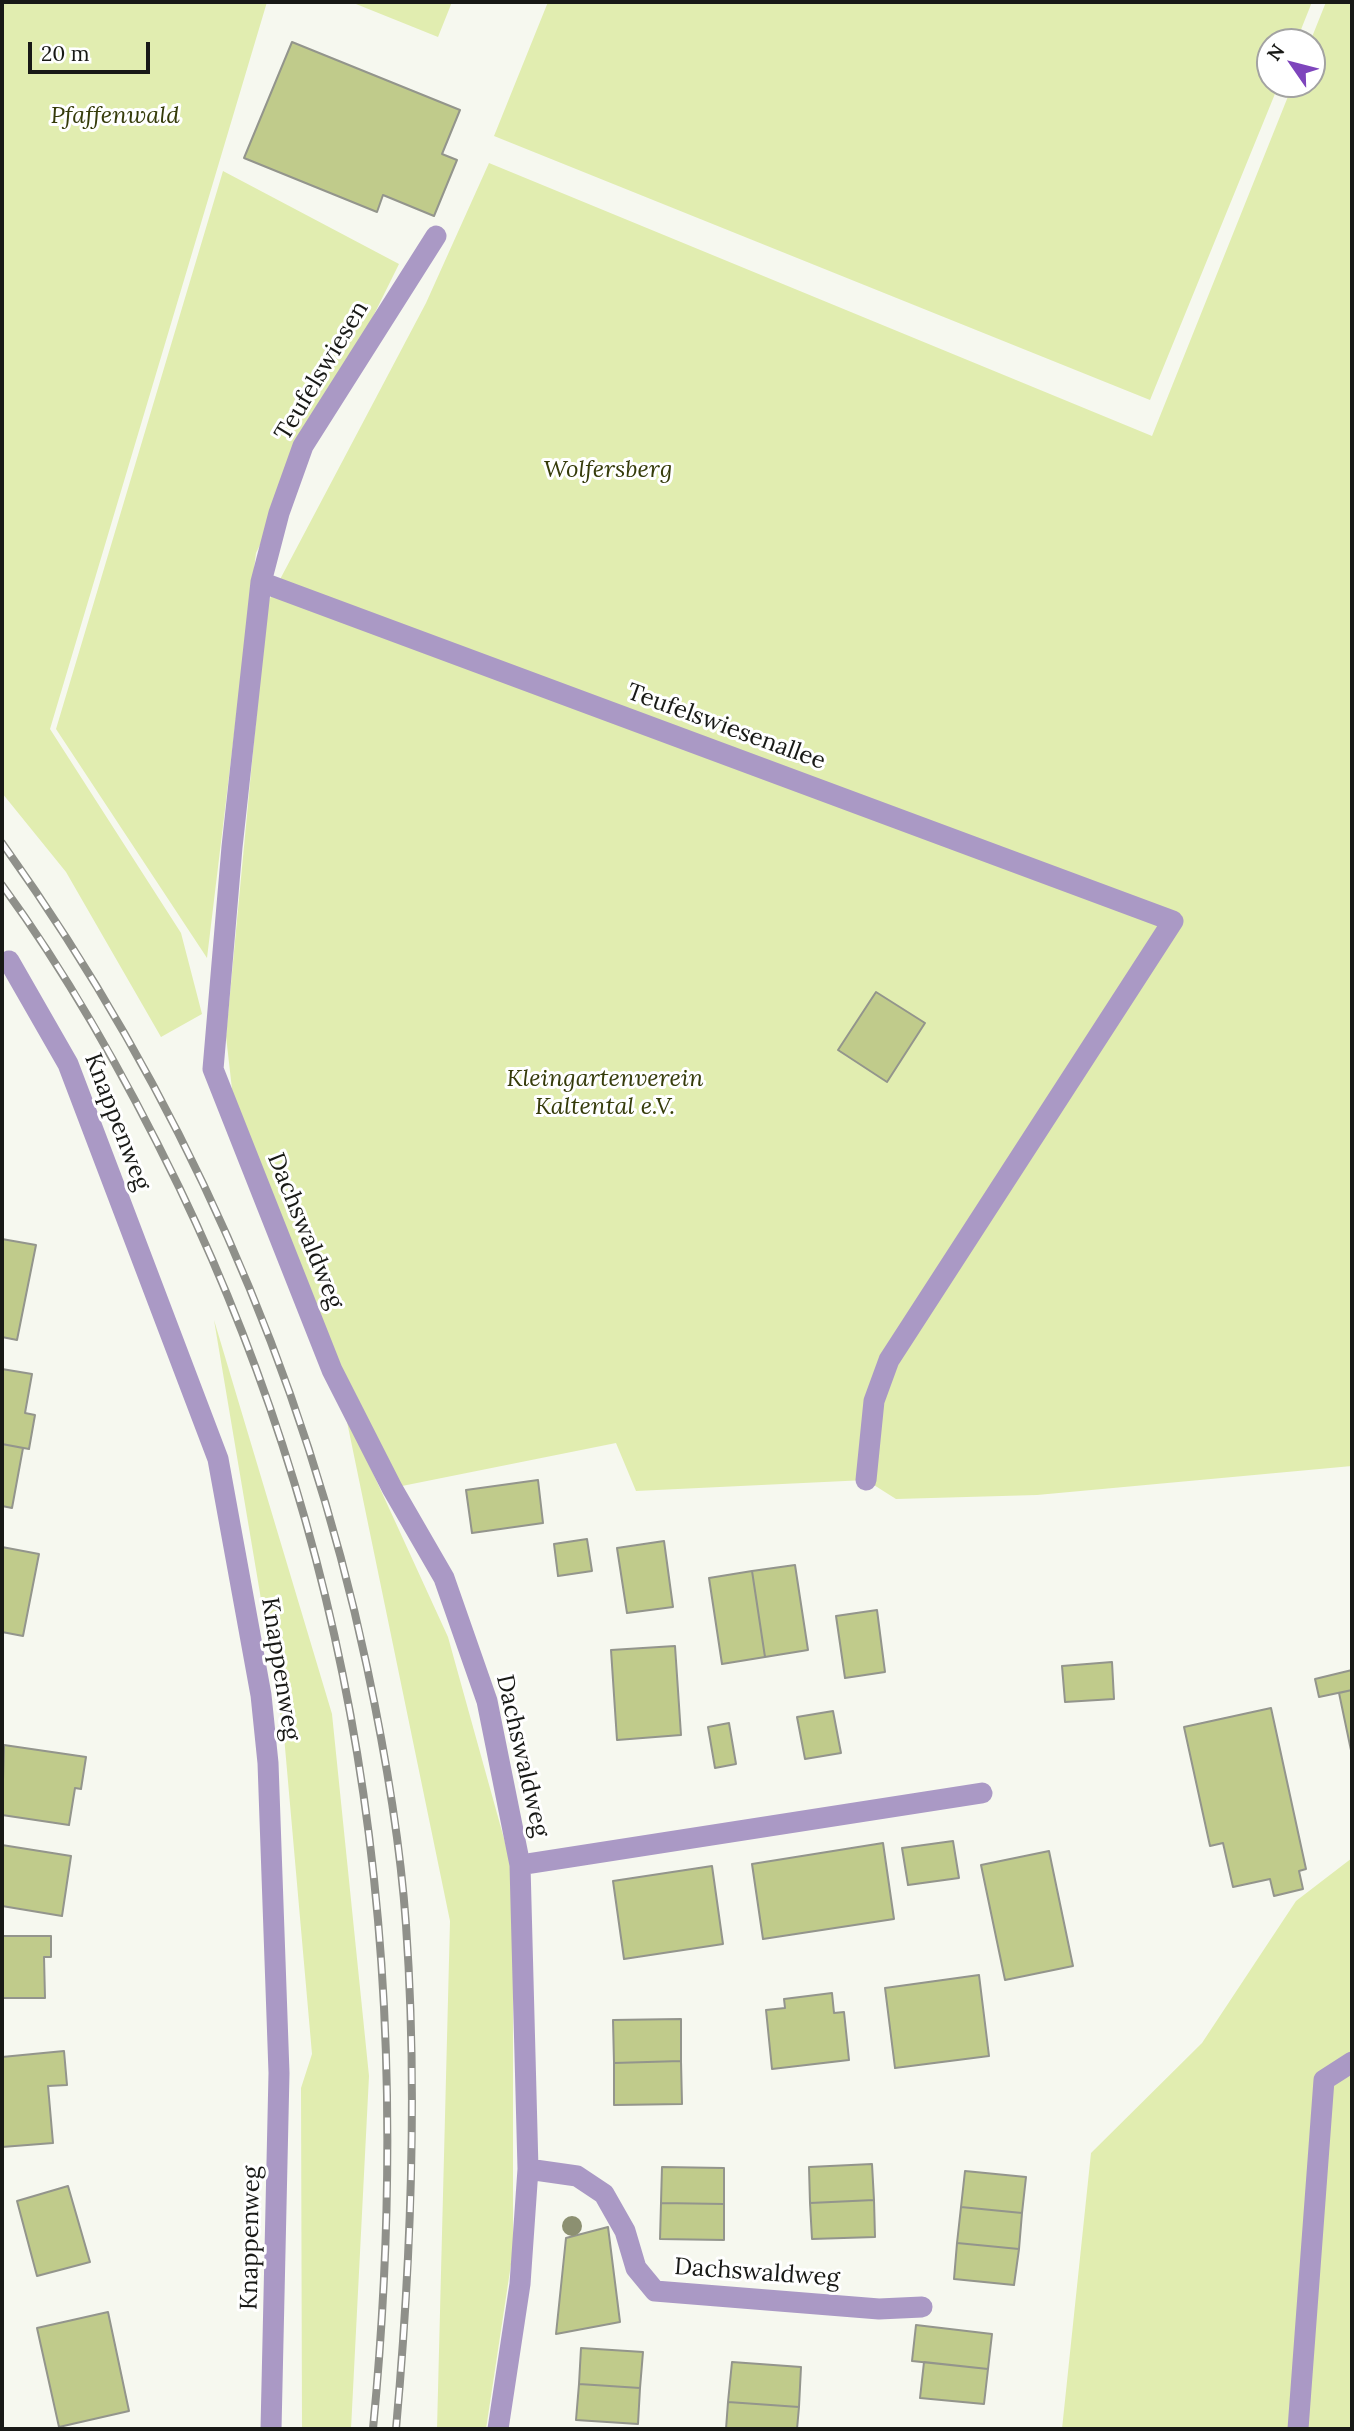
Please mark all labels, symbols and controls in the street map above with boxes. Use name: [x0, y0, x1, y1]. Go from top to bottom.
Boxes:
scale bar: [32, 28, 154, 72]
north arrow: [1256, 28, 1326, 98]
text: N: [1261, 39, 1289, 65]
text: 20 m: [41, 40, 90, 67]
park label: Pfaffenwald: [51, 102, 179, 130]
street label: Teufelswiesen: [269, 296, 375, 446]
park label: Wolfersberg: [544, 456, 672, 484]
street label: Teufelswiesenallee: [623, 678, 829, 776]
street label: Knappenweg: [78, 1049, 156, 1195]
park label: Kleingartenverein Kaltental e.V.: [507, 1065, 703, 1121]
street label: Dachswaldweg: [261, 1149, 349, 1313]
street label: Knappenweg: [254, 1595, 306, 1743]
street label: Dachswaldweg: [489, 1672, 555, 1840]
street label: Knappenweg: [235, 2166, 267, 2310]
street label: Dachswaldweg: [673, 2253, 841, 2293]

